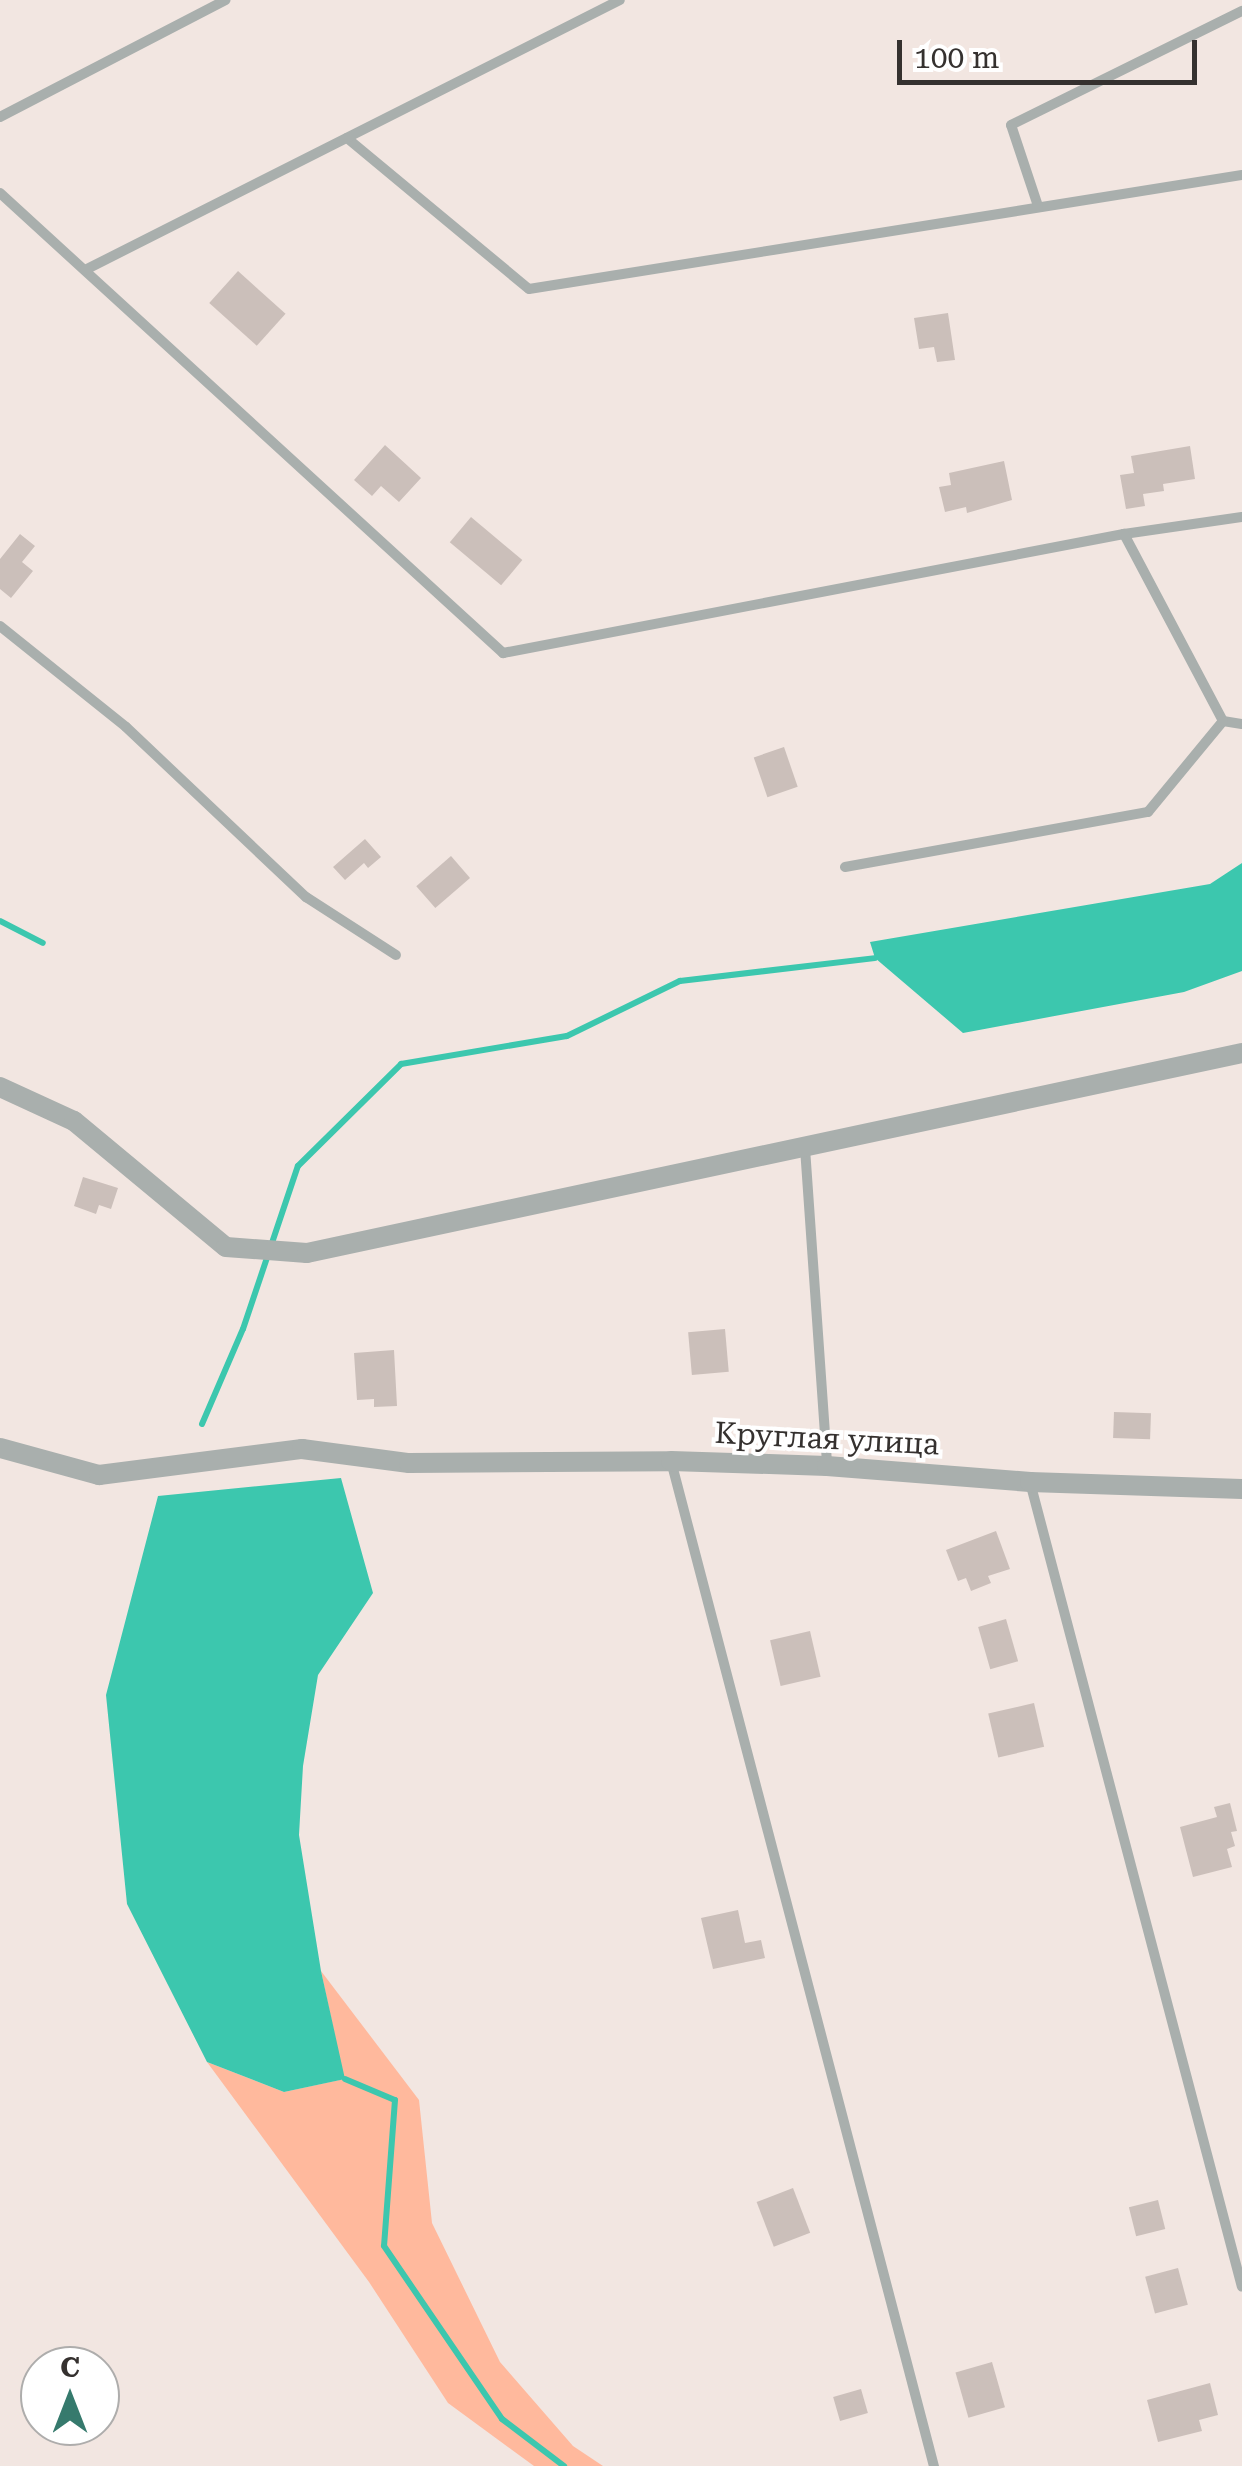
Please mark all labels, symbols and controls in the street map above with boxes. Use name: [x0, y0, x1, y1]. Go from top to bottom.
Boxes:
scale bar: [902, 20, 1202, 82]
text: 100 m: [914, 40, 999, 75]
street label: Круглая улица: [714, 1415, 940, 1463]
north arrow: [20, 2346, 120, 2446]
text: С: [60, 2351, 80, 2384]

